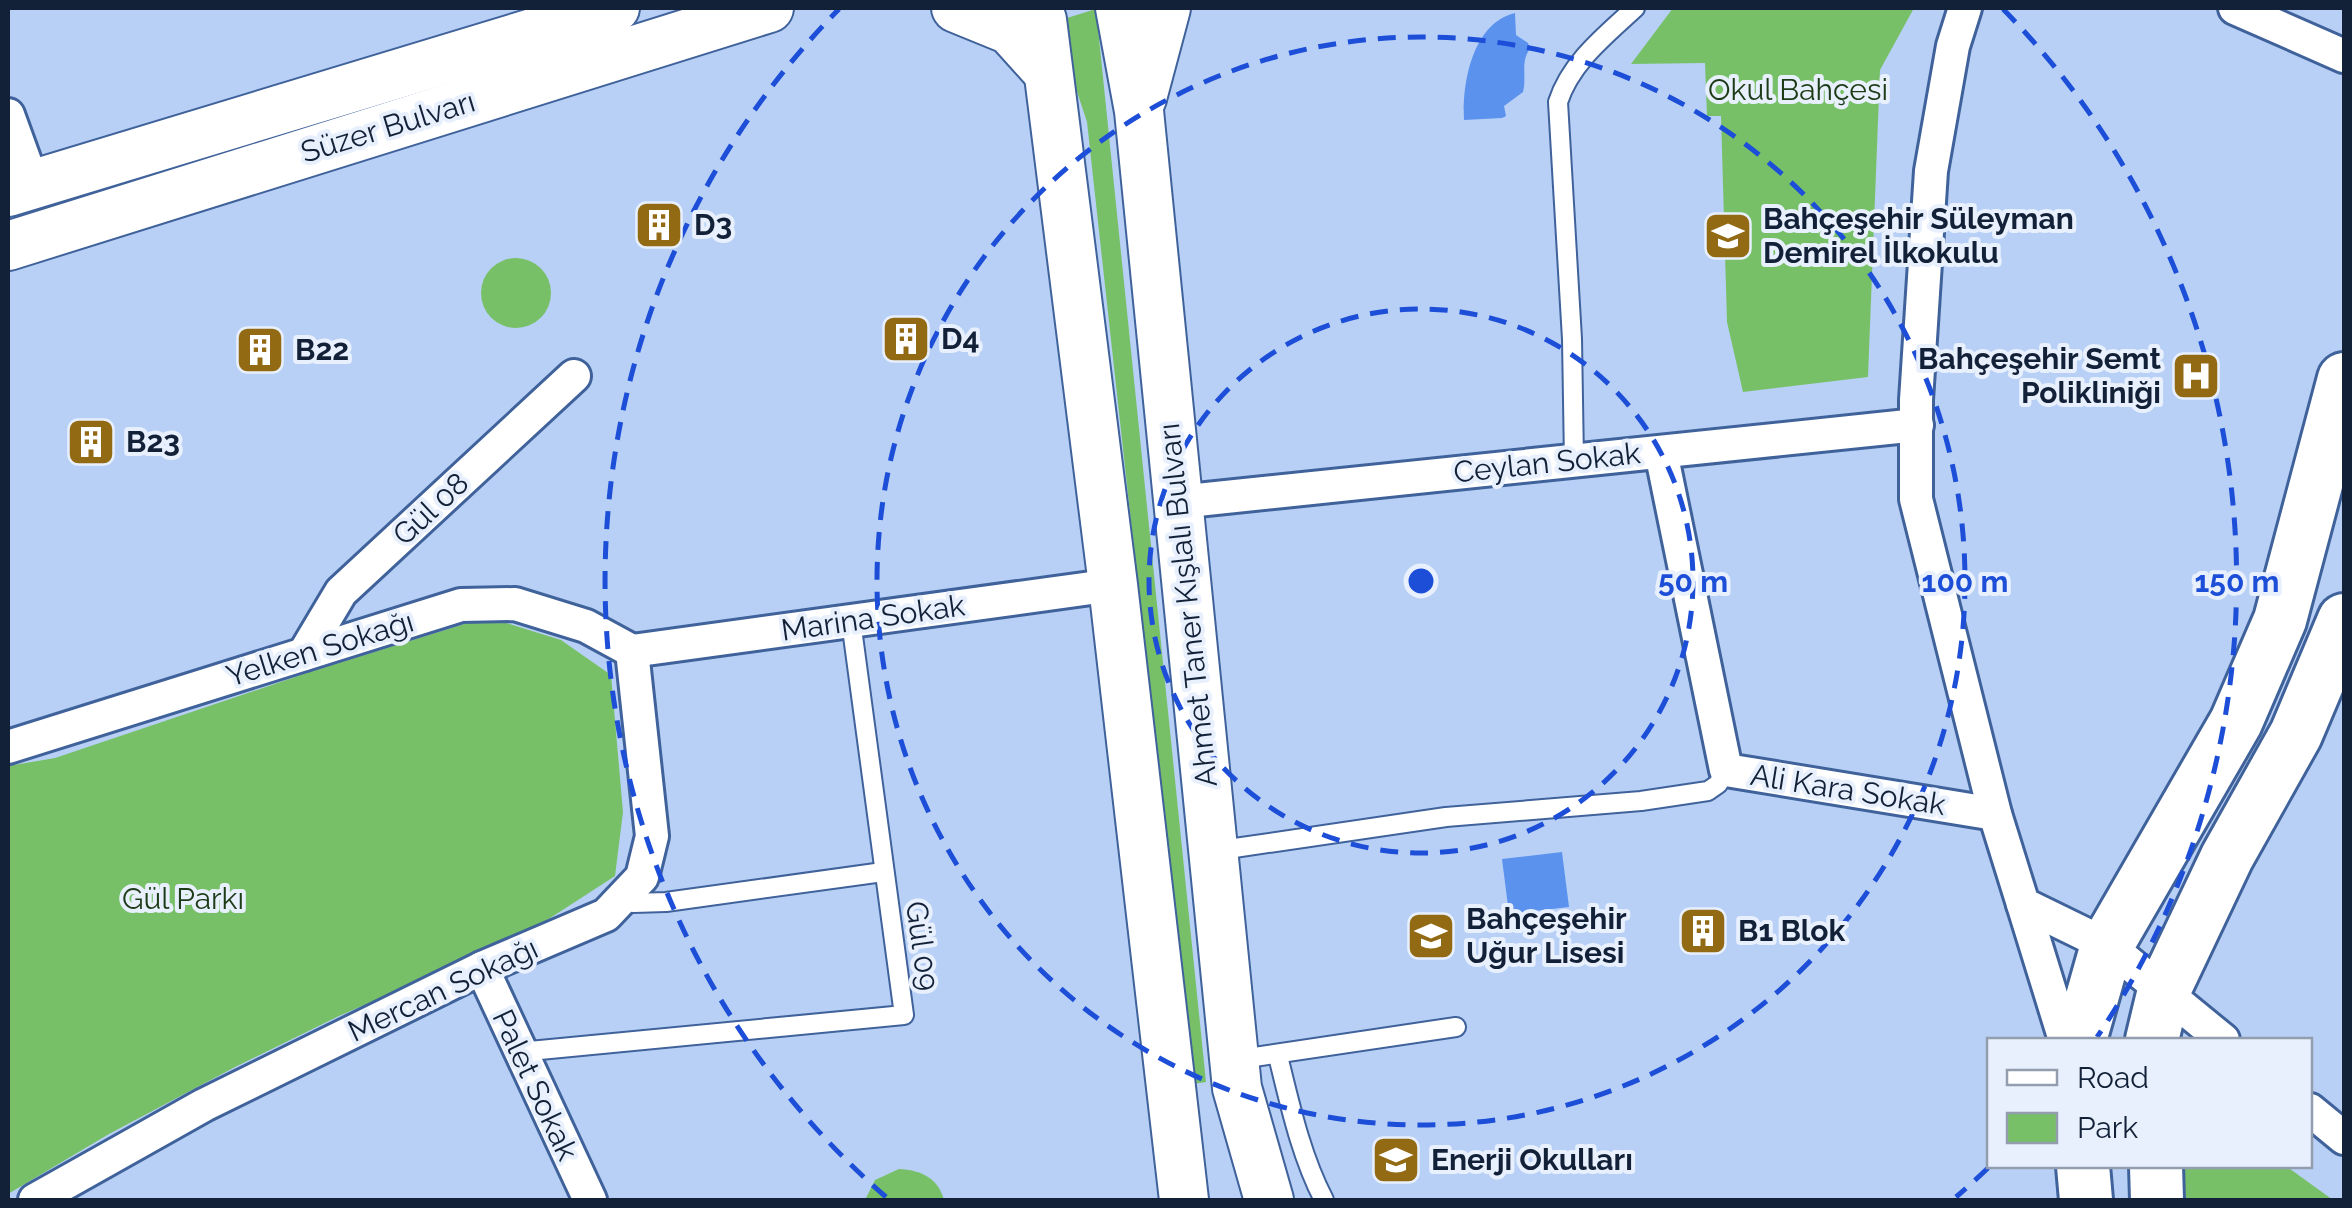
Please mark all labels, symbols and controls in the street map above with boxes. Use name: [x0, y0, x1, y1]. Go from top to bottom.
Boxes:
park label: Okul Bahçesi: [1708, 72, 1888, 107]
street label: Süzer Bulvarı: [297, 83, 479, 170]
building icon: D3: [633, 199, 685, 251]
place label: Bahçeşehir Süleyman Demirel İlkokulu: [1763, 201, 2074, 270]
place label: D3: [694, 207, 732, 242]
school or university icon: Bahçeşehir Süleyman Demirel İlkokulu: [1702, 210, 1754, 262]
building icon: D4: [880, 313, 932, 365]
place label: D4: [941, 321, 980, 356]
building icon: B22: [234, 324, 286, 376]
place label: B22: [295, 332, 349, 367]
place label: Bahçeşehir Semt Polikliniği: [1918, 341, 2161, 410]
hospital icon: Bahçeşehir Semt Polikliniği: [2170, 350, 2222, 402]
building icon: B23: [65, 416, 117, 468]
street label: Ahmet Taner Kışlalı Bulvarı: [1151, 422, 1224, 789]
place label: B23: [126, 424, 180, 459]
street label: Ceylan Sokak: [1452, 435, 1642, 490]
street label: Gül 08: [386, 465, 476, 552]
centre of rings: [1403, 563, 1439, 599]
text: 50 m: [1658, 564, 1728, 599]
text: 100 m: [1922, 564, 2008, 599]
text: 150 m: [2195, 564, 2280, 599]
street label: Marina Sokak: [779, 587, 967, 648]
street label: Yelken Sokağı: [222, 603, 418, 694]
street label: Ali Kara Sokak: [1748, 757, 1948, 822]
park label: Gül Parkı: [122, 881, 244, 916]
street label: Gül 09: [899, 899, 946, 993]
place label: Bahçeşehir Uğur Lisesi: [1466, 901, 1627, 970]
building icon: B1 Blok: [1677, 905, 1729, 957]
school or university icon: Bahçeşehir Uğur Lisesi: [1405, 910, 1457, 962]
place label: B1 Blok: [1738, 913, 1846, 948]
street label: Mercan Sokağı: [342, 930, 543, 1049]
street label: Palet Sokak: [485, 1004, 586, 1166]
legend: [1987, 1038, 2312, 1168]
text: Road: [2077, 1060, 2149, 1095]
text: Park: [2077, 1110, 2138, 1145]
school or university icon: Enerji Okulları: [1370, 1134, 1422, 1186]
place label: Enerji Okulları: [1431, 1142, 1633, 1177]

